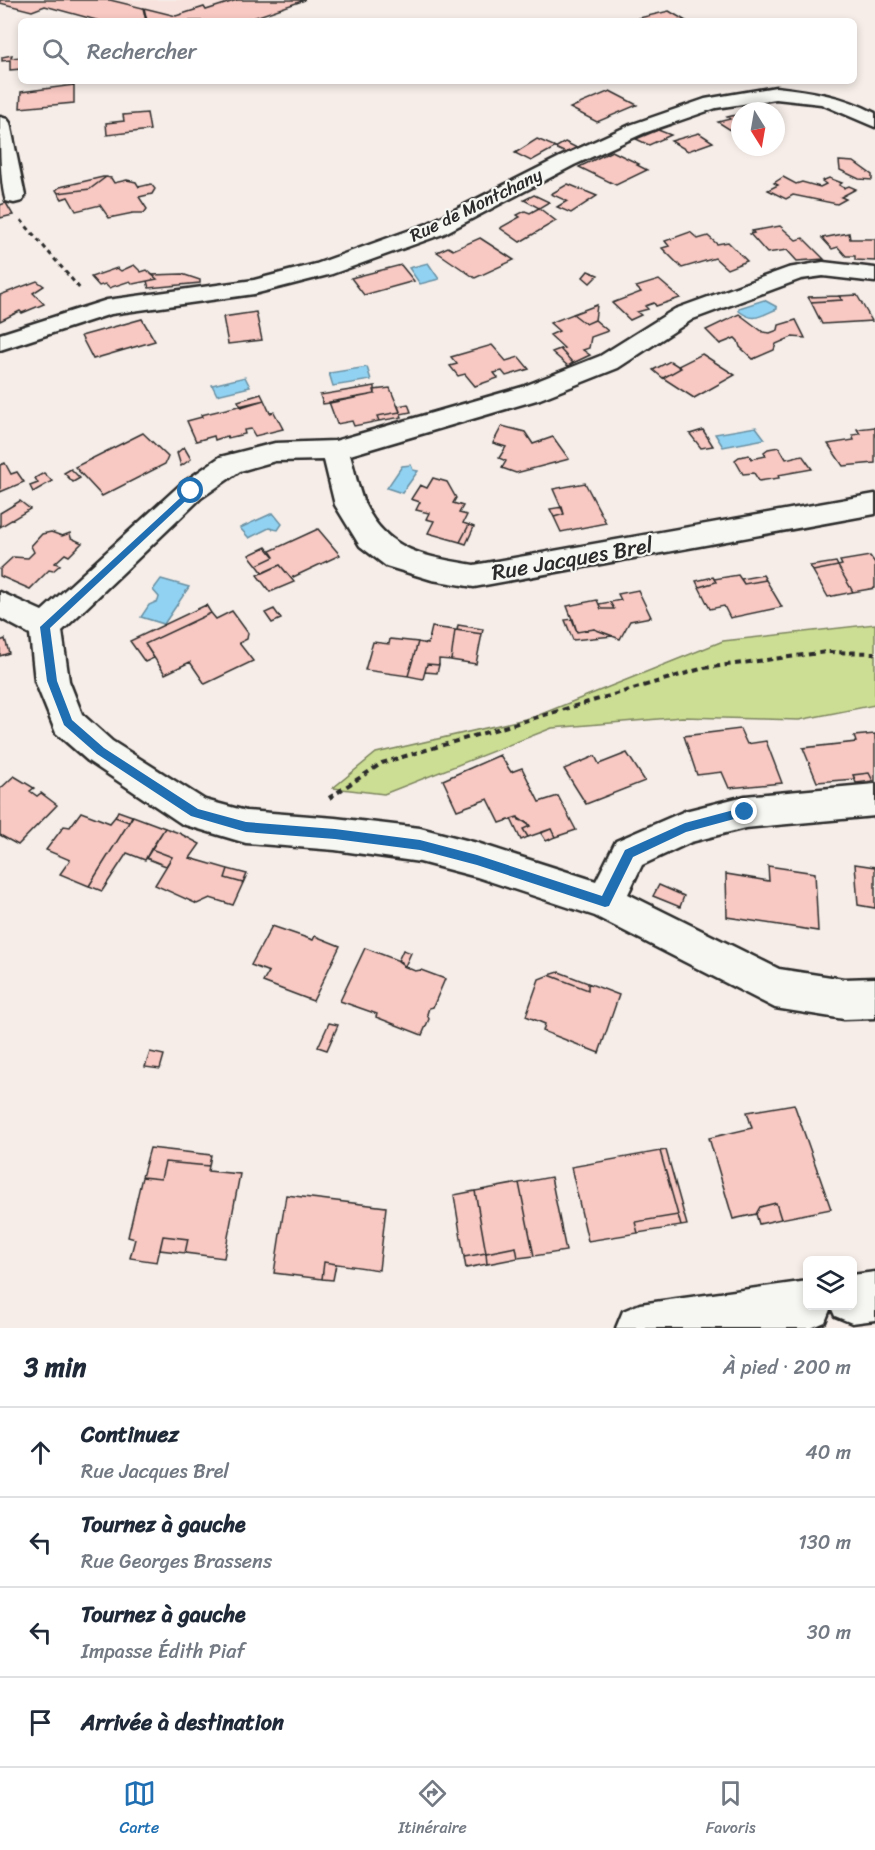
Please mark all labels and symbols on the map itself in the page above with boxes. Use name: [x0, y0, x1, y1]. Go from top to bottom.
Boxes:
north arrow: [731, 102, 785, 156]
street label: Rue de Montchany: [404, 159, 549, 251]
route start: [177, 477, 203, 503]
street label: Rue Jacques Brel: [489, 525, 656, 592]
route end: [731, 798, 757, 824]

